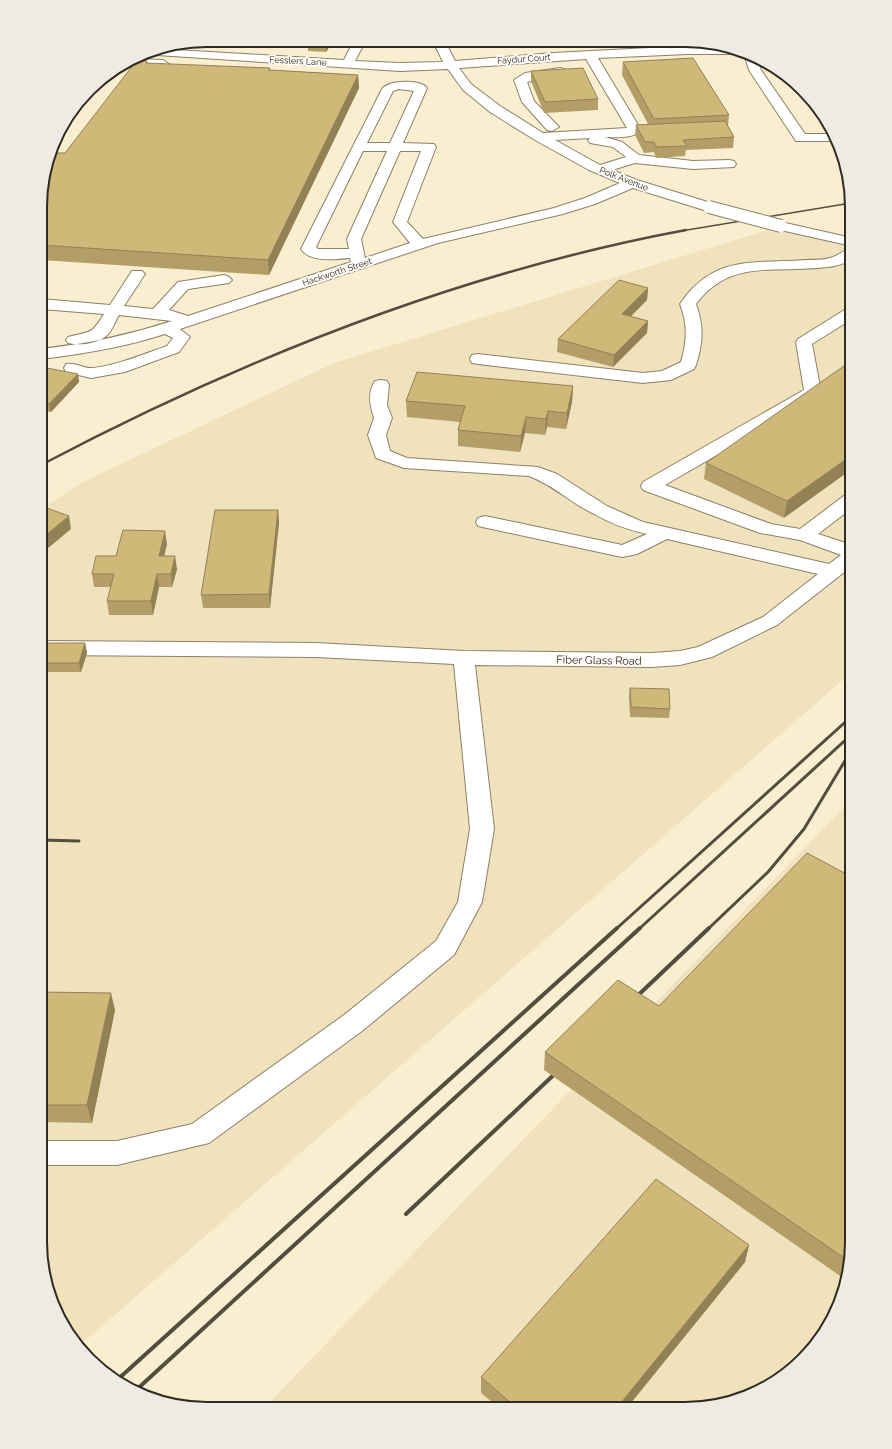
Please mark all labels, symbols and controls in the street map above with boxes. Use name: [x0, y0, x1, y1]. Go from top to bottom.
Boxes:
street label: Faydur Court: [497, 52, 551, 66]
street label: Fesslers Lane: [269, 55, 328, 68]
street label: Polk Avenue: [598, 165, 651, 193]
street label: Hackworth Street: [301, 256, 373, 288]
street label: Fiber Glass Road: [556, 653, 642, 668]

